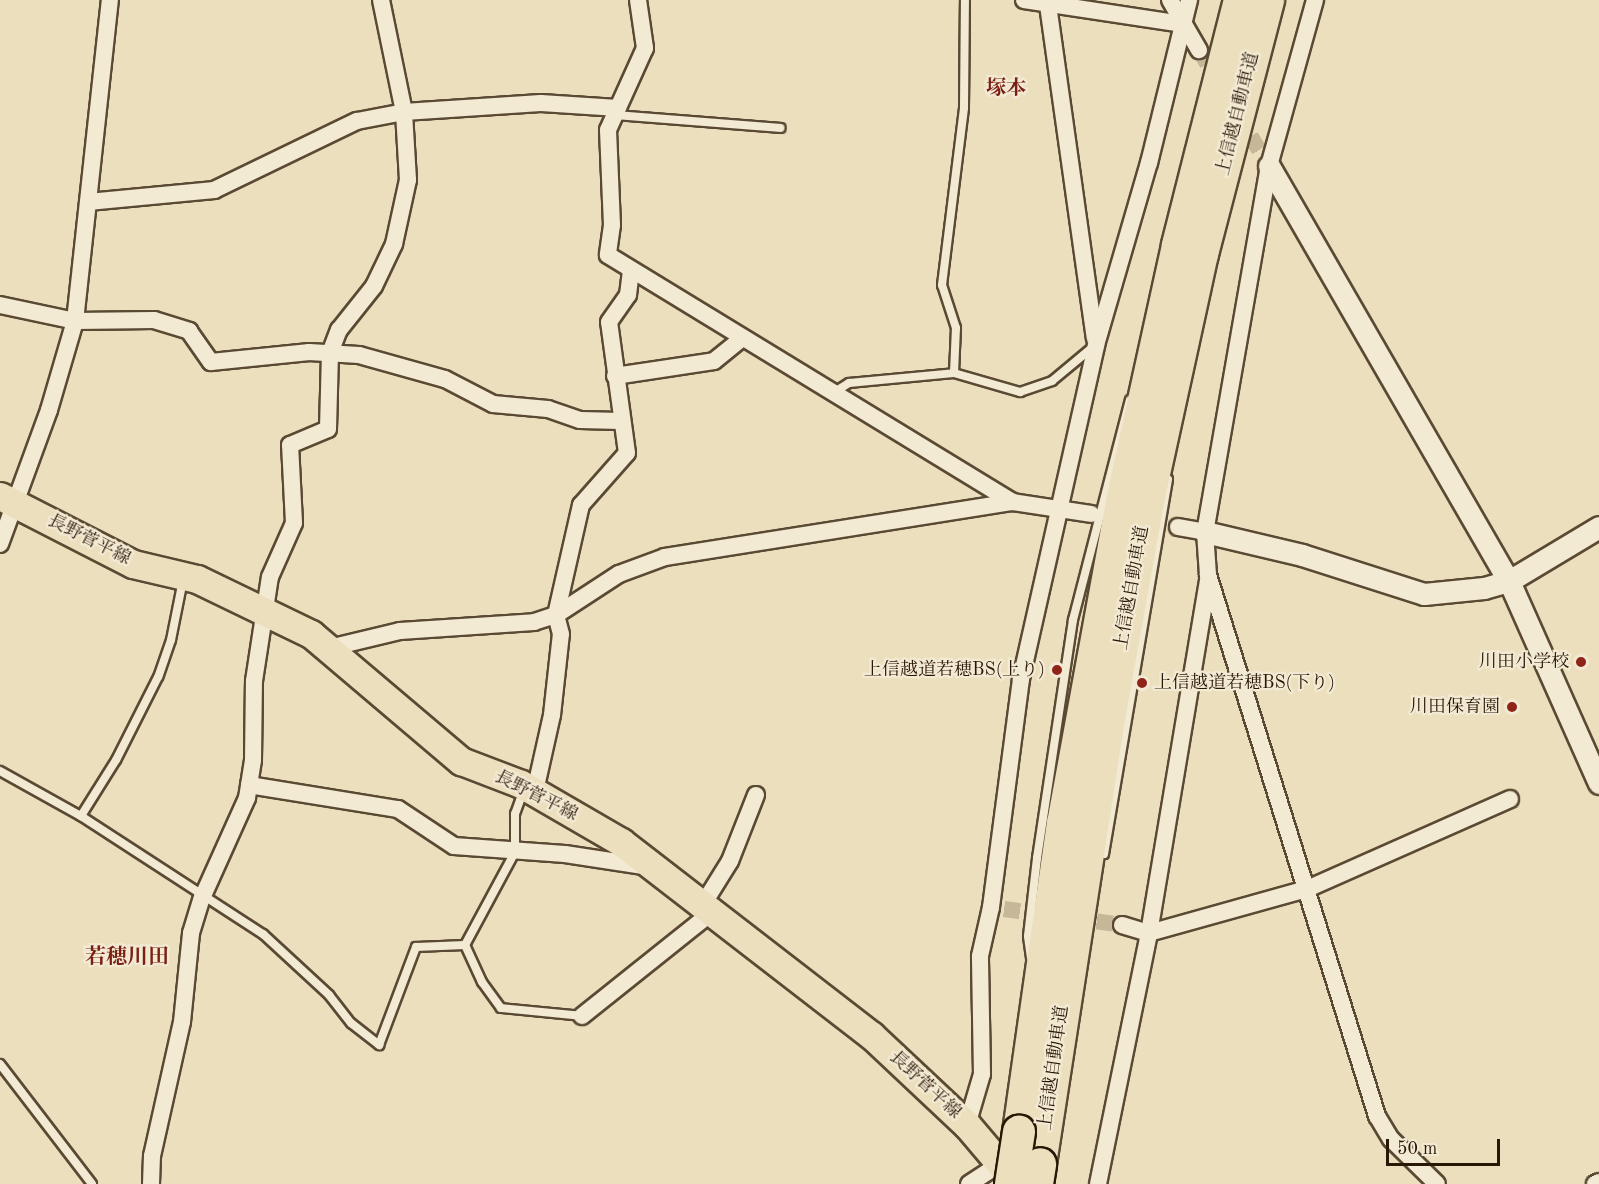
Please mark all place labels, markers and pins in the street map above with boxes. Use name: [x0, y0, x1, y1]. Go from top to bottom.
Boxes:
place label: 川田小学校: [1479, 651, 1569, 673]
marker: 川田小学校: [1574, 655, 1588, 669]
place label: 上信越道若穂BS(上り): [864, 659, 1045, 681]
marker: 上信越道若穂BS(上り): [1050, 663, 1064, 677]
place label: 上信越道若穂BS(下り): [1154, 672, 1335, 694]
marker: 上信越道若穂BS(下り): [1135, 676, 1149, 690]
place label: 川田保育園: [1410, 696, 1500, 718]
marker: 川田保育園: [1505, 700, 1519, 714]

